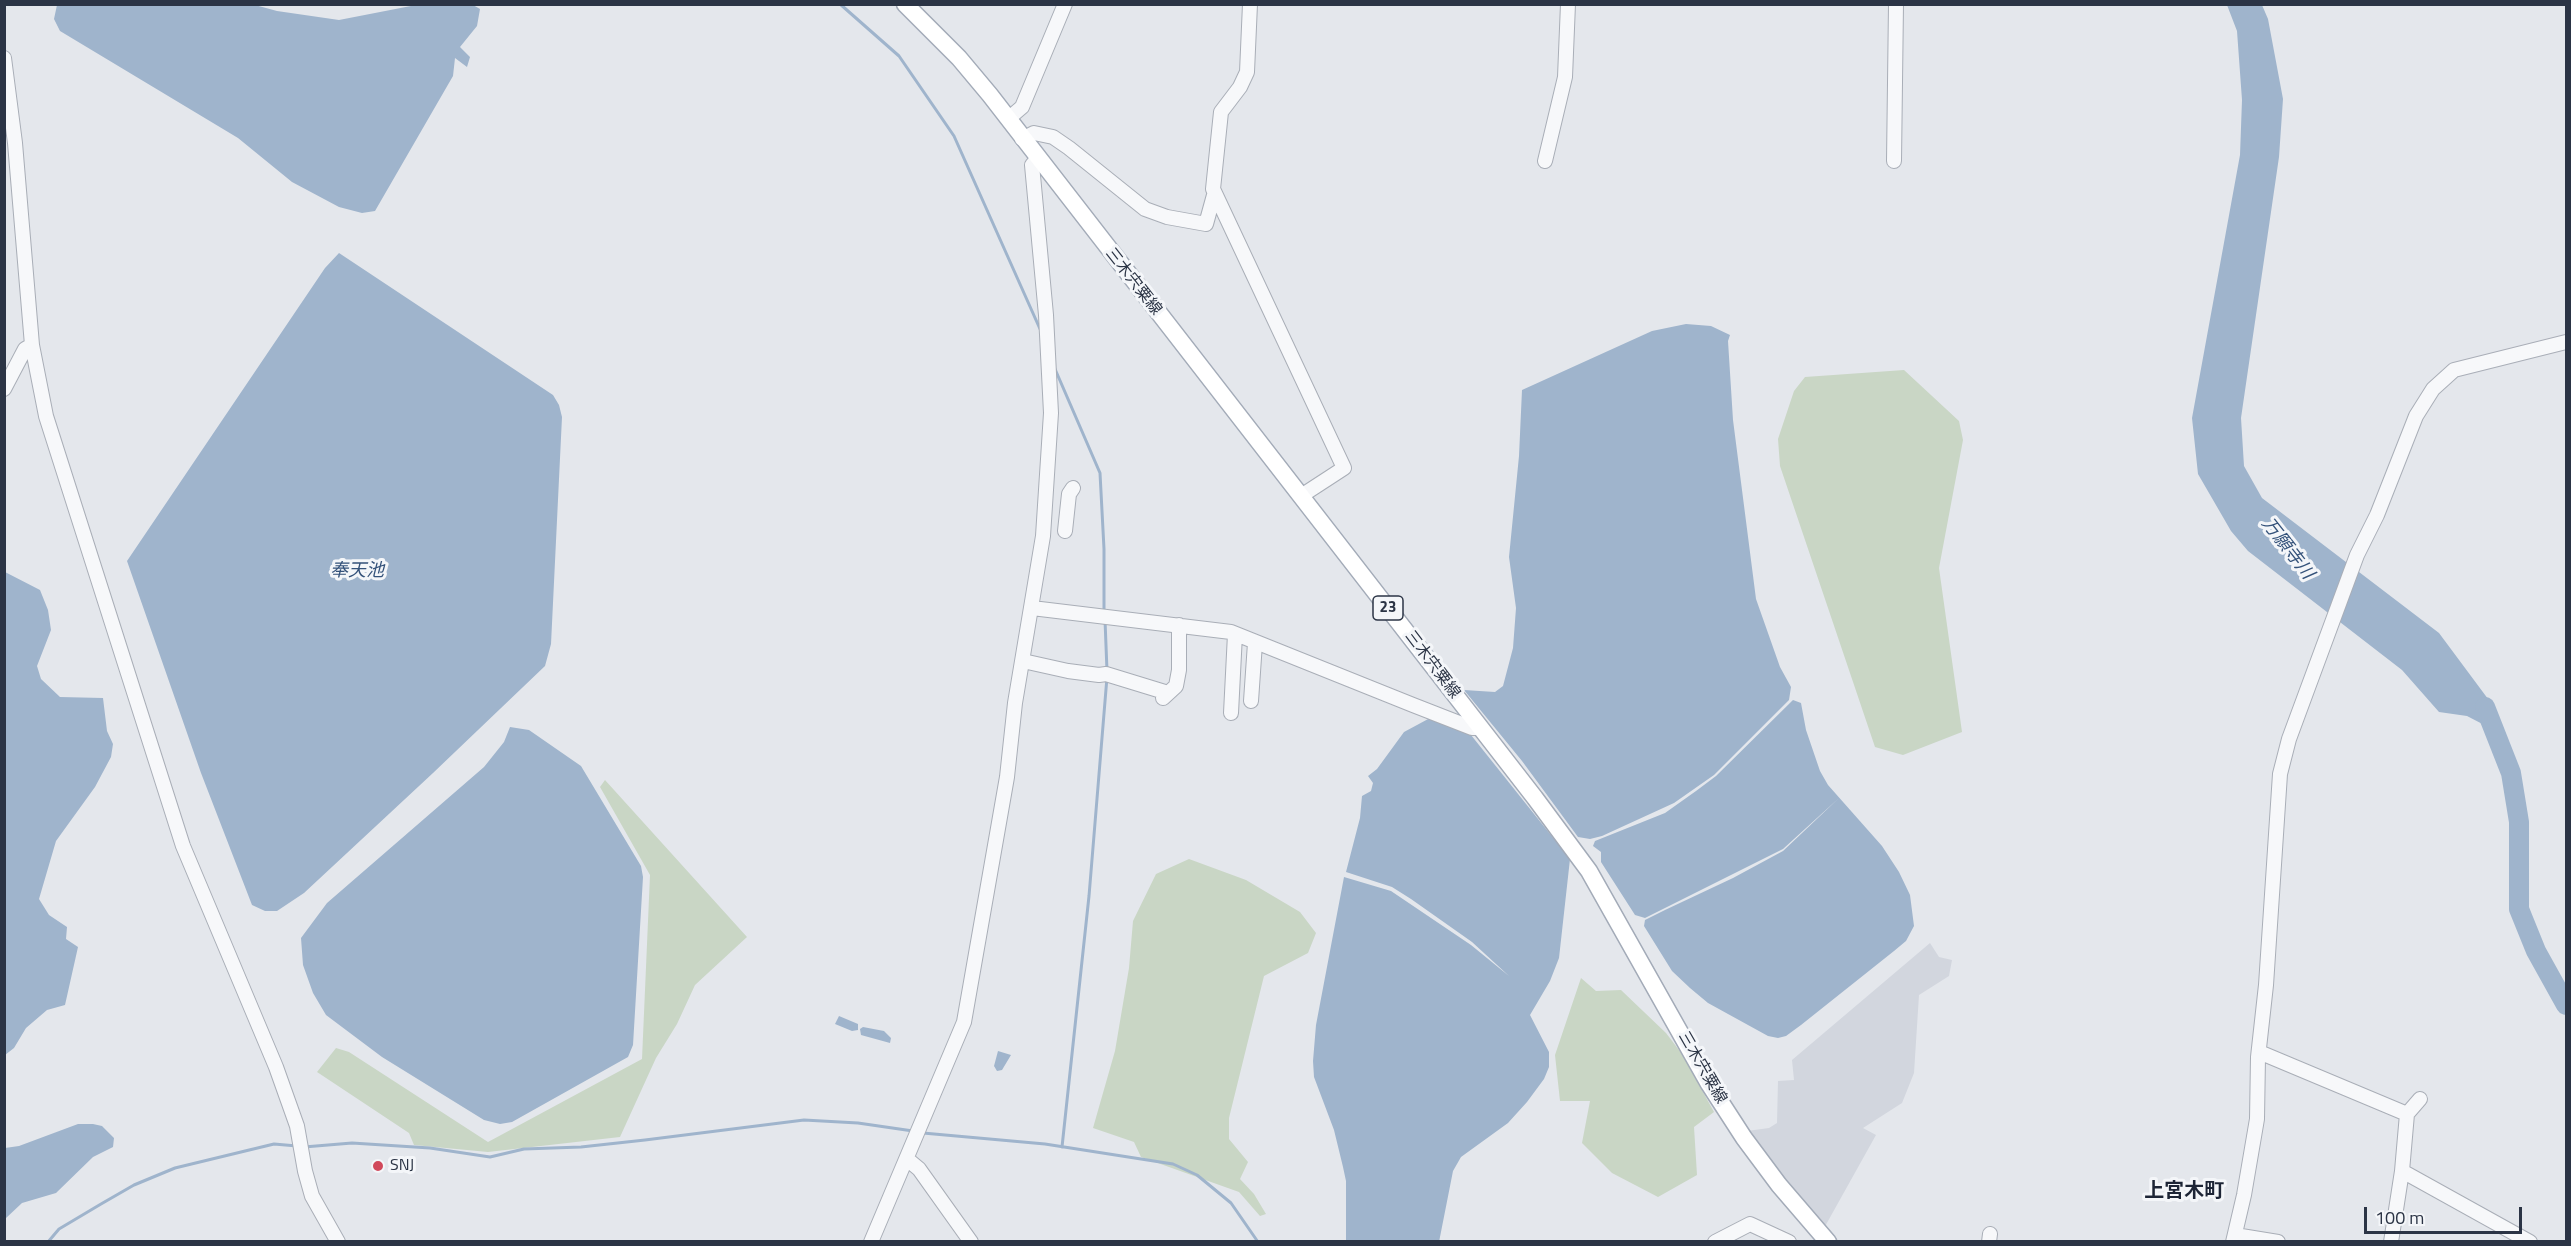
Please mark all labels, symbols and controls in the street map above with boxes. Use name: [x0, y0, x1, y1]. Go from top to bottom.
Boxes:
street label: 三木宍粟線: [1101, 245, 1165, 319]
water label: 万願寺川: [2256, 514, 2318, 584]
water label: 奉天池: [330, 561, 384, 583]
road number: 23: [1373, 596, 1403, 620]
street label: 三木宍粟線: [1400, 627, 1464, 703]
street label: 三木宍粟線: [1674, 1029, 1730, 1107]
place label: SNJ: [390, 1156, 414, 1176]
marker: SNJ: [371, 1159, 385, 1173]
district label: 上宮木町: [2144, 1180, 2224, 1204]
scale bar: [2367, 1195, 2524, 1233]
text: 100 m: [2375, 1204, 2424, 1231]

